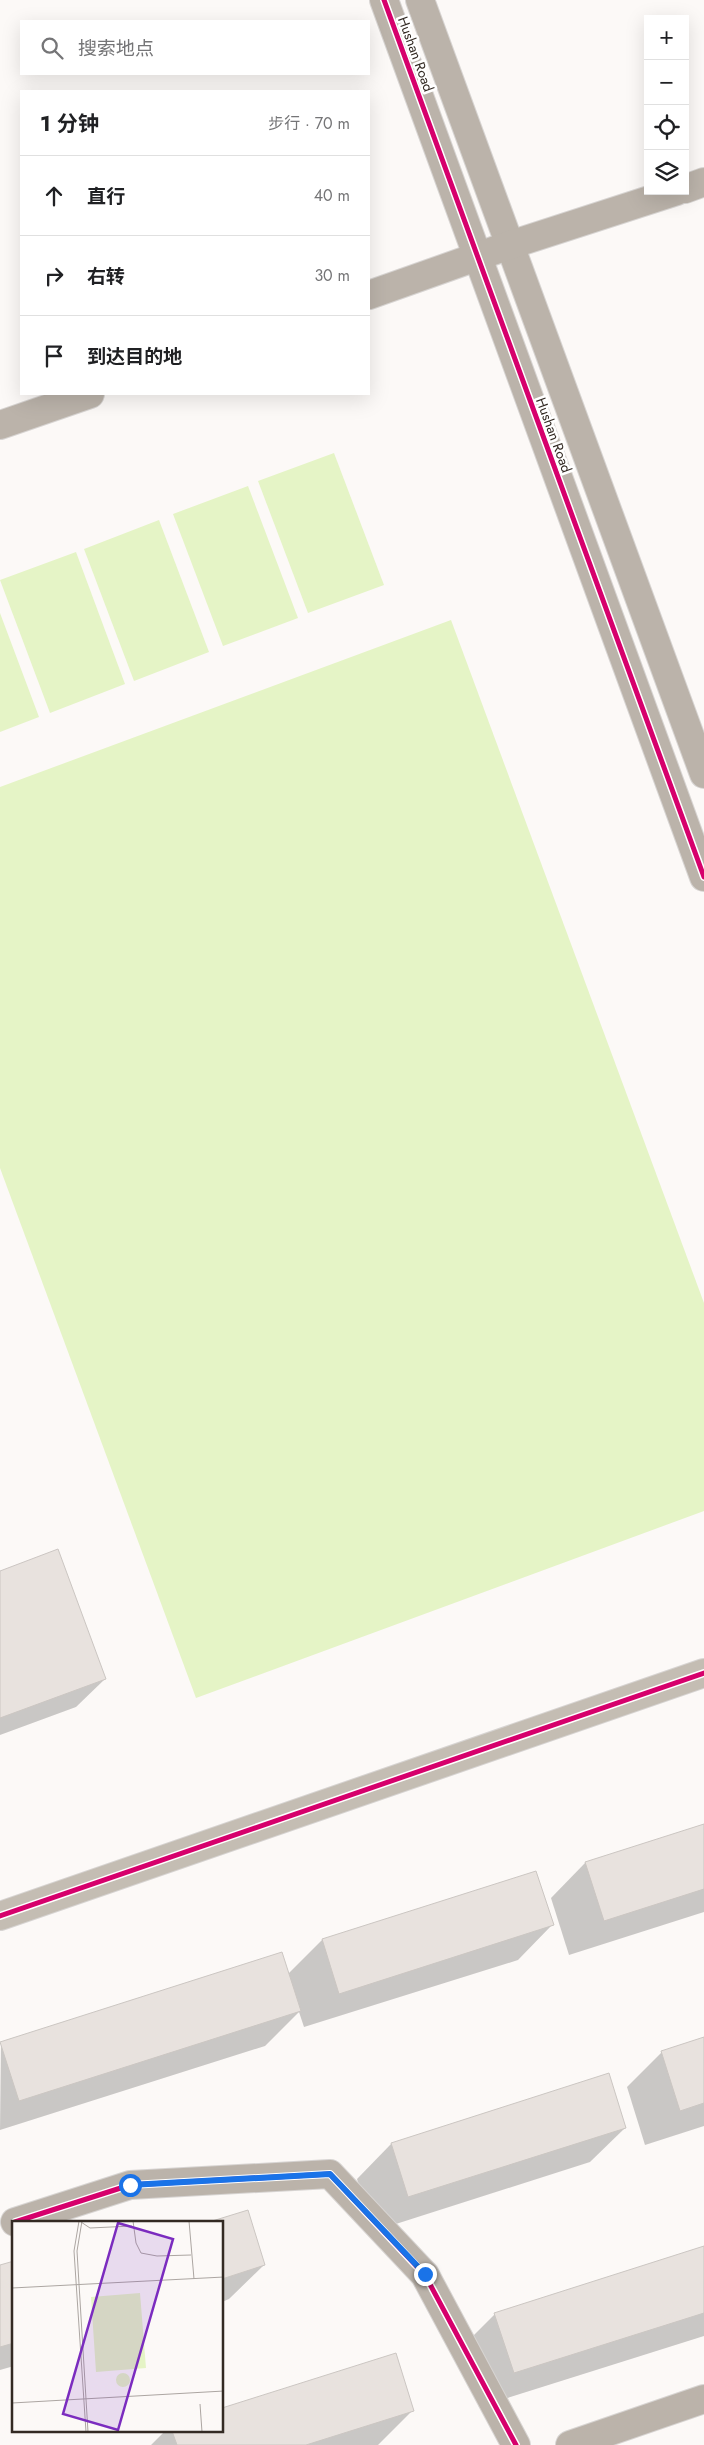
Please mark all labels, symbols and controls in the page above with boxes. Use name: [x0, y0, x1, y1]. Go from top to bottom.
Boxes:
street label: Hushan Road: [393, 14, 439, 94]
map controls: [644, 15, 689, 195]
button: +: [644, 15, 689, 60]
search box: [20, 20, 370, 75]
icon: search: [38, 34, 66, 62]
text: 搜索地点: [78, 35, 154, 62]
button: −: [644, 60, 689, 105]
button: locate: [644, 105, 689, 150]
text: 1 分钟: [40, 109, 99, 139]
text: 步行 · 70 m: [268, 112, 350, 135]
button: layers: [644, 150, 689, 195]
icon: ahead: [40, 182, 68, 210]
text: 直行: [87, 183, 125, 210]
text: 40 m: [314, 184, 350, 207]
icon: right: [40, 262, 68, 290]
text: 右转: [87, 263, 125, 290]
text: 30 m: [314, 264, 350, 287]
icon: arrive: [40, 342, 68, 370]
text: 到达目的地: [87, 343, 182, 370]
street label: Hushan Road: [531, 395, 577, 475]
route start: [119, 2174, 142, 2197]
inset map: [12, 2221, 224, 2432]
route end: [414, 2263, 437, 2286]

